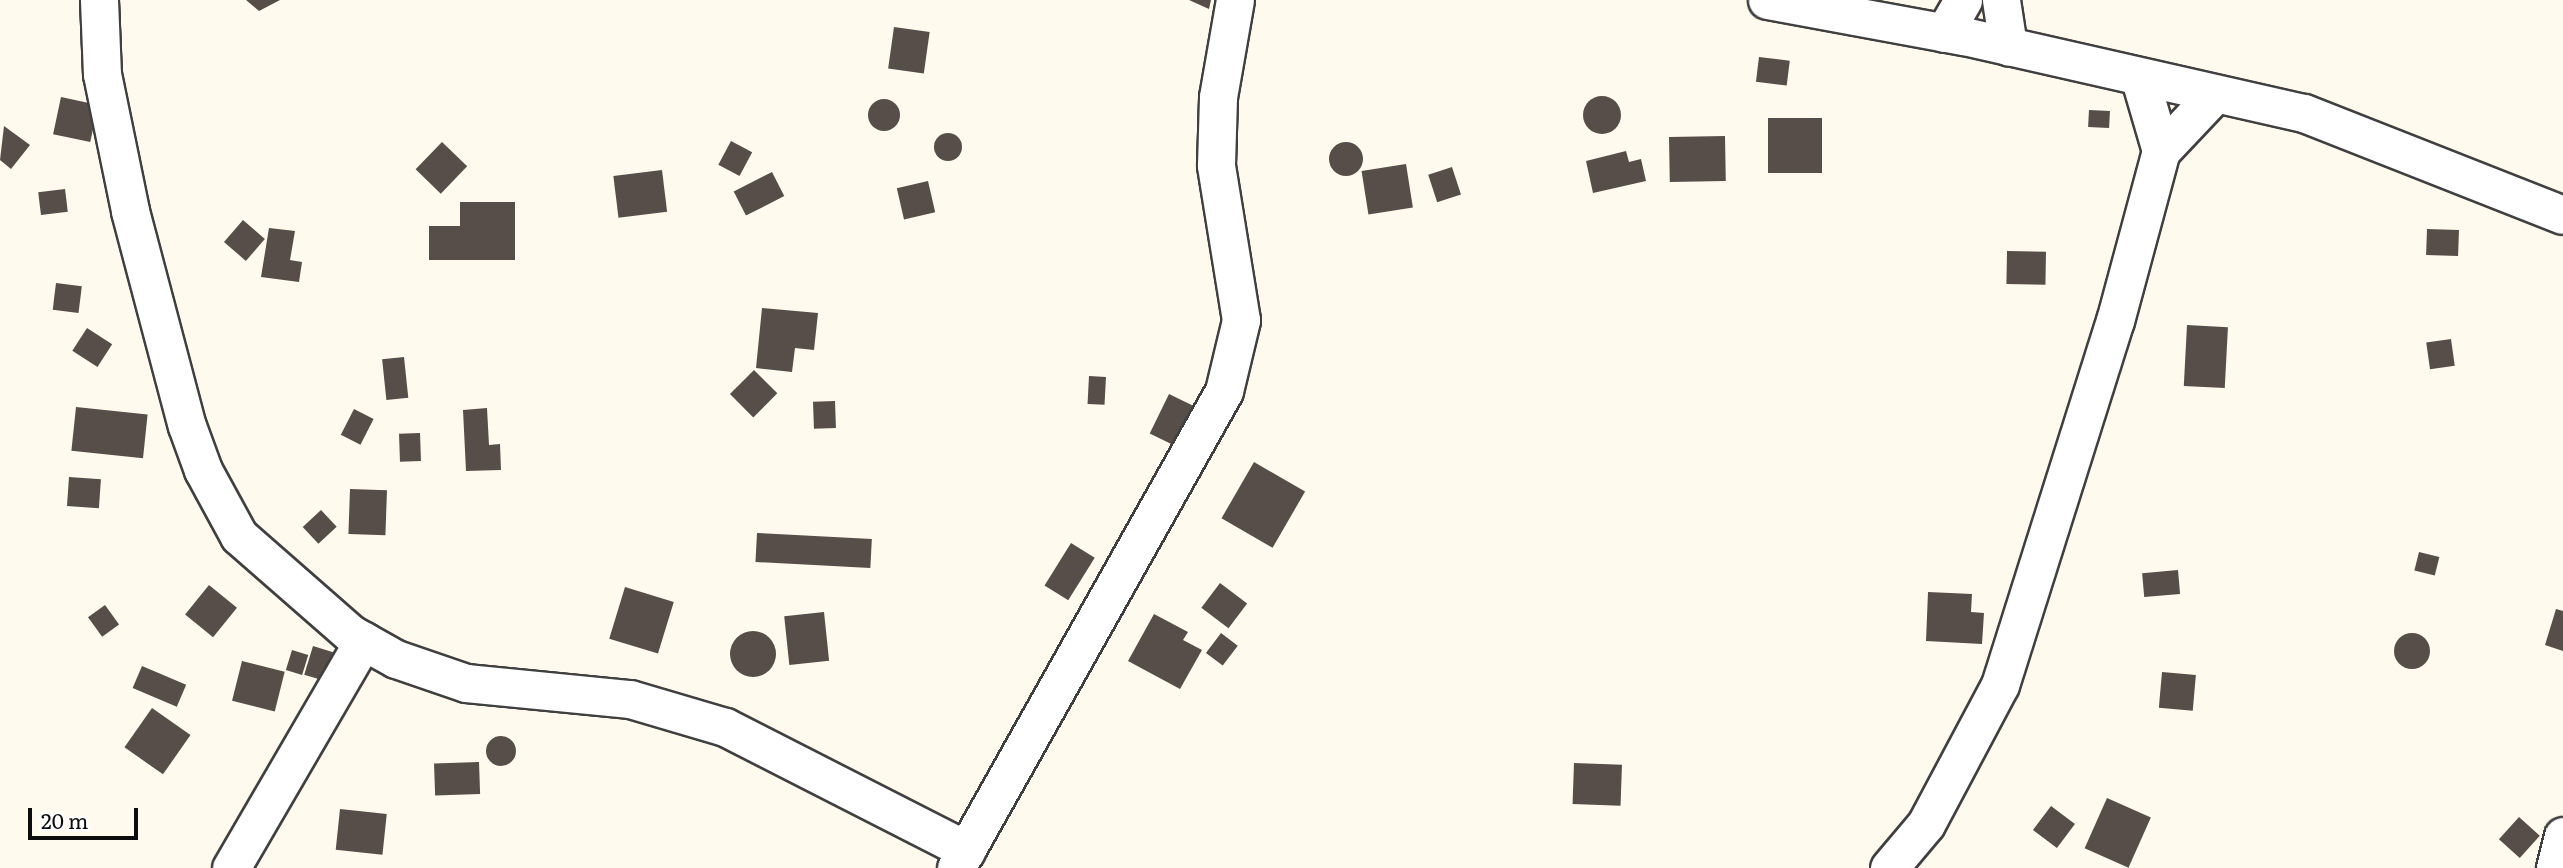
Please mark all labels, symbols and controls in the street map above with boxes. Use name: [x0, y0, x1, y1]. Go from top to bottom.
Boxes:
scale bar: [32, 794, 142, 838]
text: 20 m: [41, 804, 88, 835]

